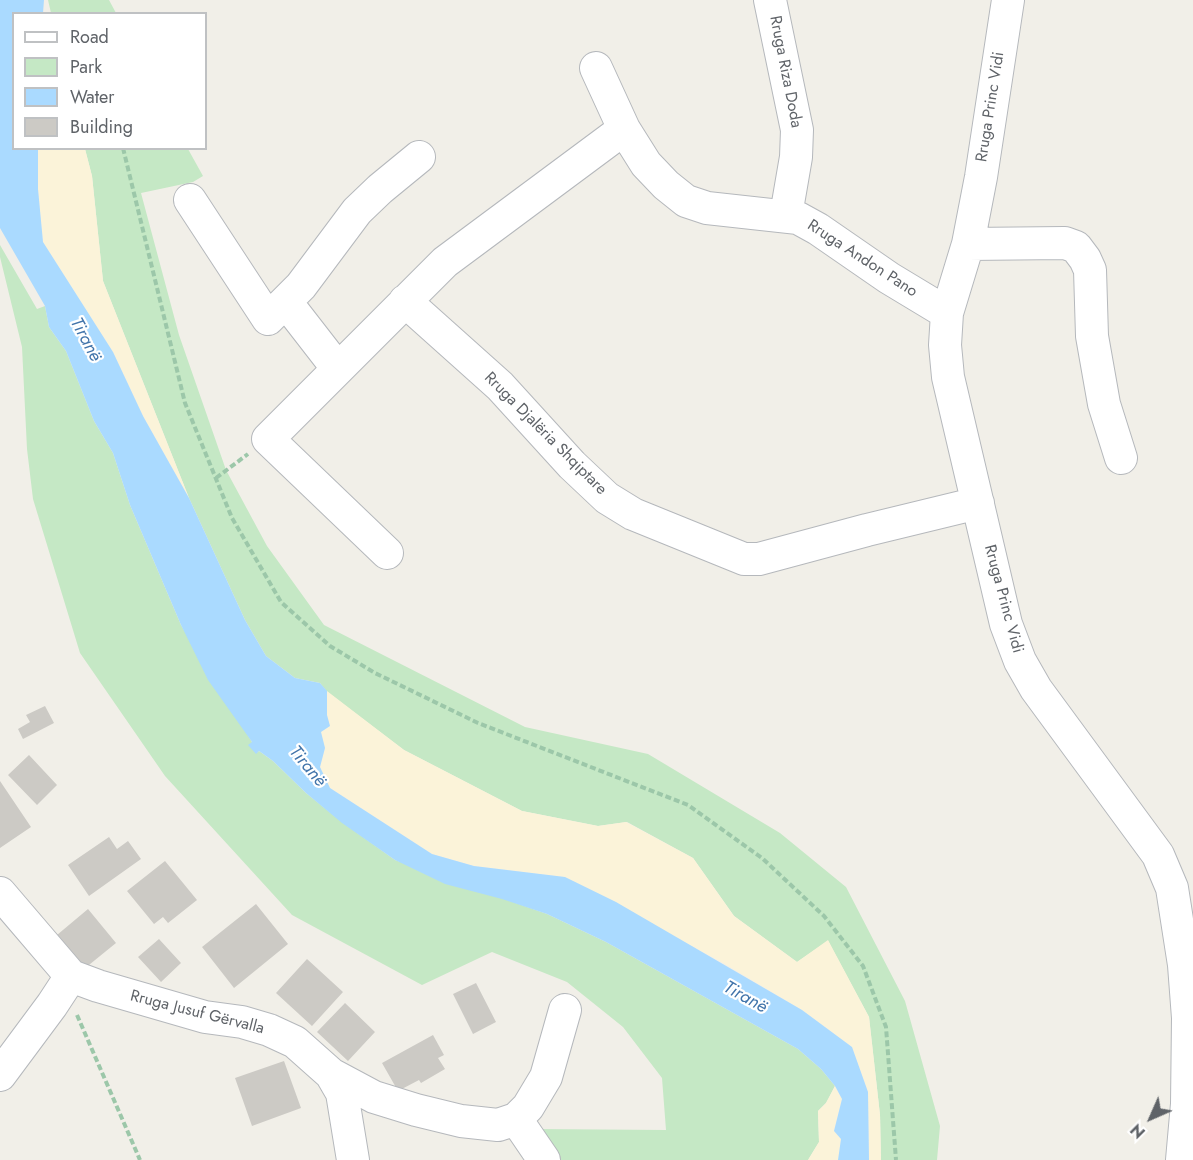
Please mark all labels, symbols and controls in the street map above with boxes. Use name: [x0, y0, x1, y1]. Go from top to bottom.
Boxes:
legend: [12, 12, 207, 150]
street label: Rruga Riza Doda: [765, 14, 805, 130]
text: Road: [70, 24, 109, 50]
street label: Rruga Princ Vidi: [973, 50, 1009, 164]
text: Park: [70, 54, 102, 80]
text: Water: [70, 84, 114, 110]
text: Building: [70, 114, 133, 140]
street label: Rruga Andon Pano: [803, 216, 921, 302]
water label: Tiranë: [64, 314, 106, 366]
street label: Rruga Djalëria Shqiptare: [480, 369, 610, 499]
street label: Rruga Princ Vidi: [979, 543, 1027, 655]
water label: Tiranë: [284, 742, 330, 792]
water label: Tiranë: [719, 977, 771, 1019]
street label: Rruga Jusuf Gërvalla: [128, 987, 266, 1039]
north arrow: [1121, 1088, 1181, 1148]
text: N: [1125, 1118, 1151, 1144]

